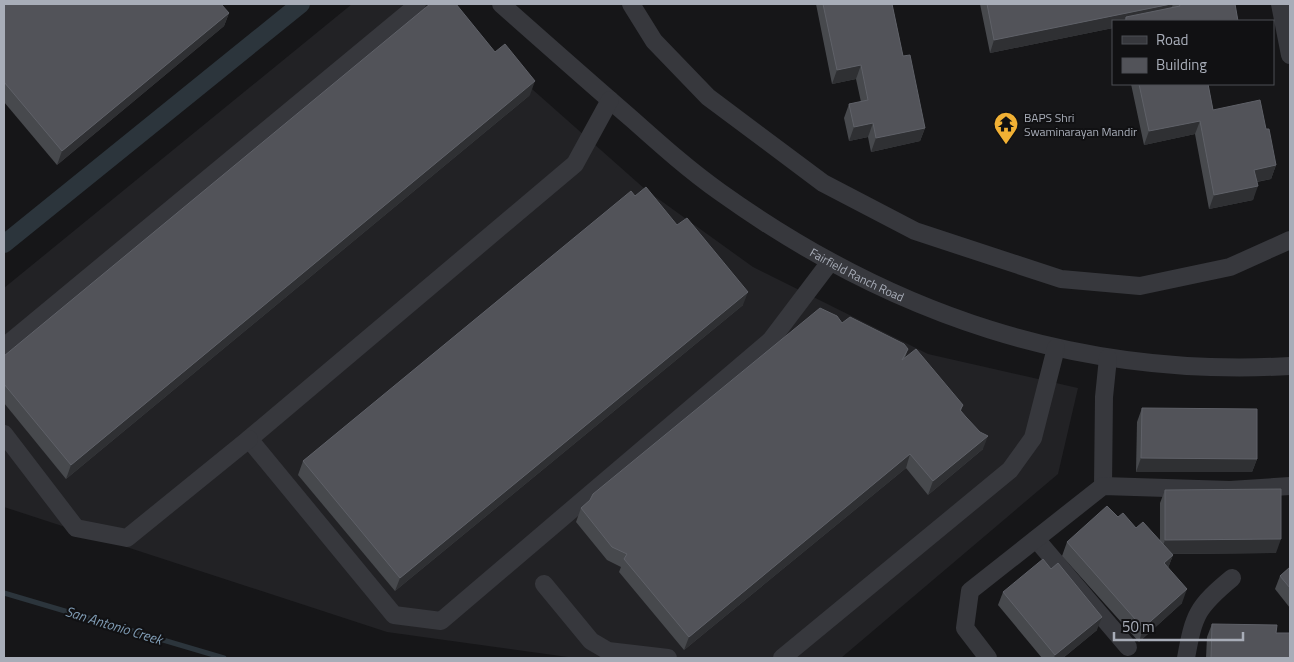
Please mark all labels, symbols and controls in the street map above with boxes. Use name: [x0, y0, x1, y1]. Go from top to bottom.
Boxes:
legend: [1112, 20, 1274, 85]
text: Road: [1156, 28, 1188, 51]
text: Building: [1156, 53, 1207, 76]
place label: BAPS Shri Swaminarayan Mandir: [1024, 108, 1137, 141]
temple icon: BAPS Shri Swaminarayan Mandir: [993, 111, 1019, 145]
street label: Fairfield Ranch Road: [807, 243, 907, 306]
water label: San Antonio Creek: [63, 600, 167, 650]
scale bar: [1114, 610, 1243, 642]
text: 50 m: [1122, 615, 1155, 638]

